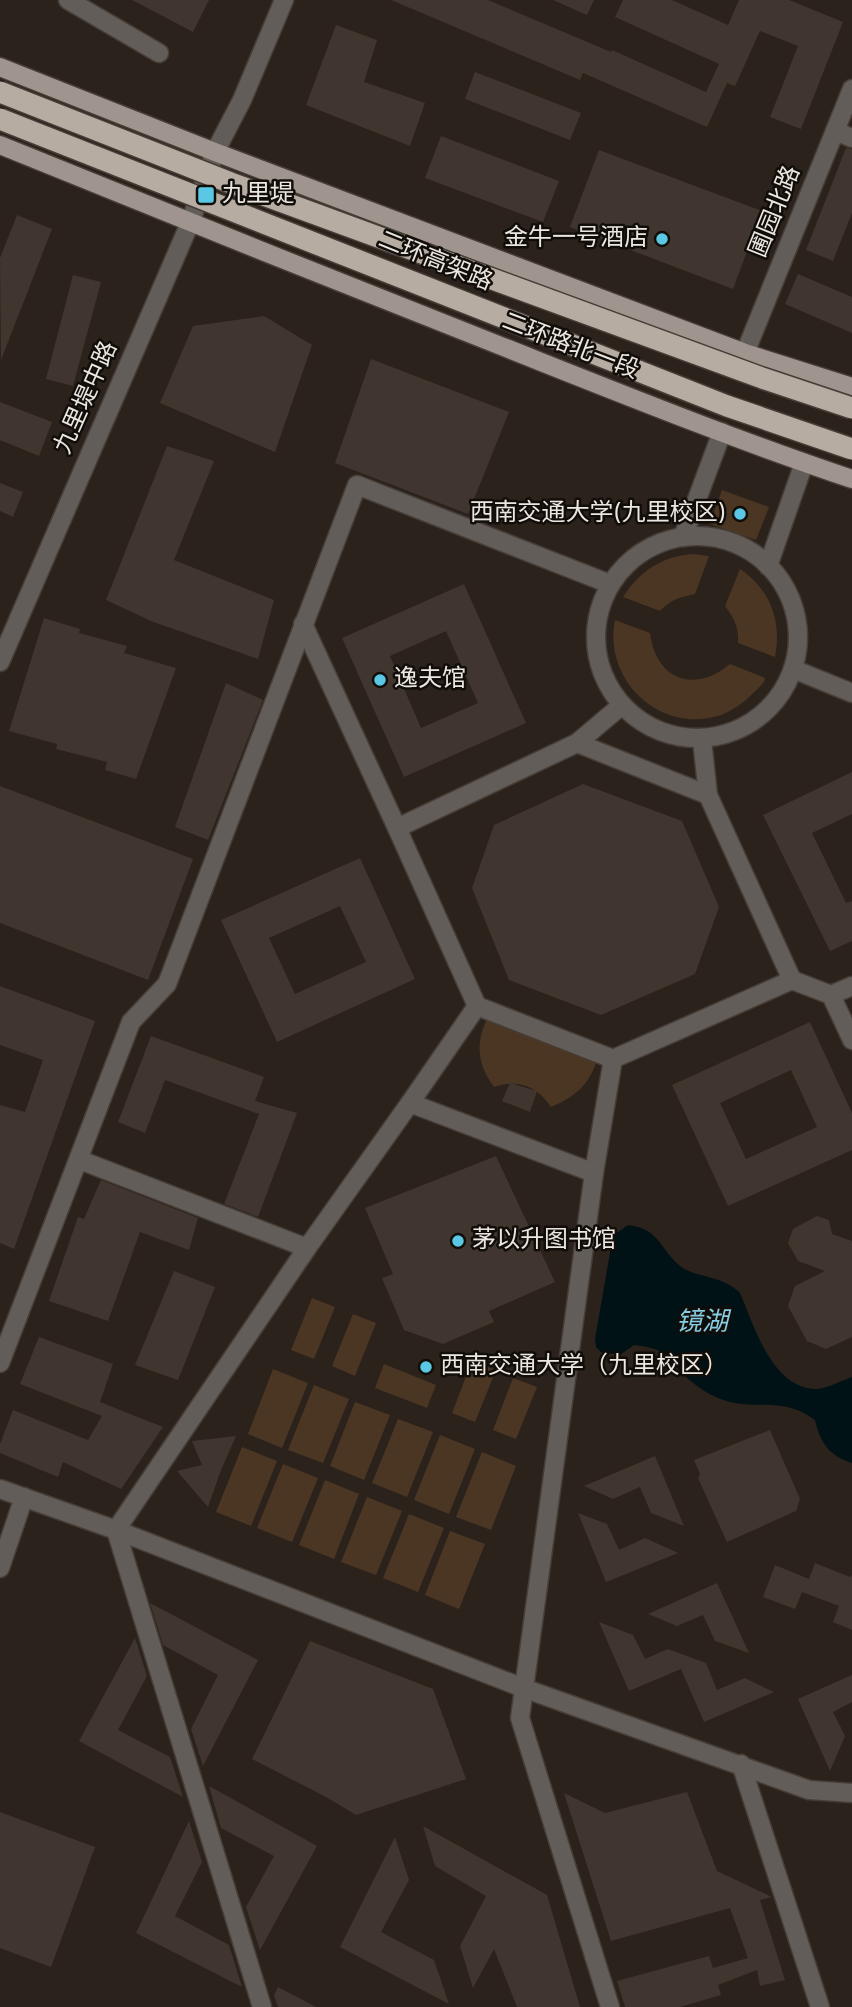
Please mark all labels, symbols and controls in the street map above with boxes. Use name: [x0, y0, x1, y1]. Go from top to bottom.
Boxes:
street label: 圃园北路: [744, 162, 808, 262]
place label: 九里堤: [222, 180, 294, 210]
marker: 九里堤: [196, 185, 216, 205]
place label: 金牛一号酒店: [504, 224, 648, 254]
street label: 二环高架路: [374, 226, 496, 298]
marker: 金牛一号酒店: [654, 231, 670, 247]
street label: 二环路北一段: [497, 307, 643, 387]
street label: 九里堤中路: [49, 337, 125, 459]
place label: 西南交通大学(九里校区): [470, 499, 726, 529]
marker: 西南交通大学(九里校区): [732, 506, 748, 522]
place label: 逸夫馆: [394, 665, 466, 695]
marker: 逸夫馆: [372, 672, 388, 688]
place label: 茅以升图书馆: [472, 1226, 616, 1256]
marker: 茅以升图书馆: [450, 1233, 466, 1249]
water label: 镜湖: [676, 1307, 732, 1340]
place label: 西南交通大学（九里校区）: [440, 1352, 728, 1382]
marker: 西南交通大学（九里校区）: [418, 1359, 434, 1375]

